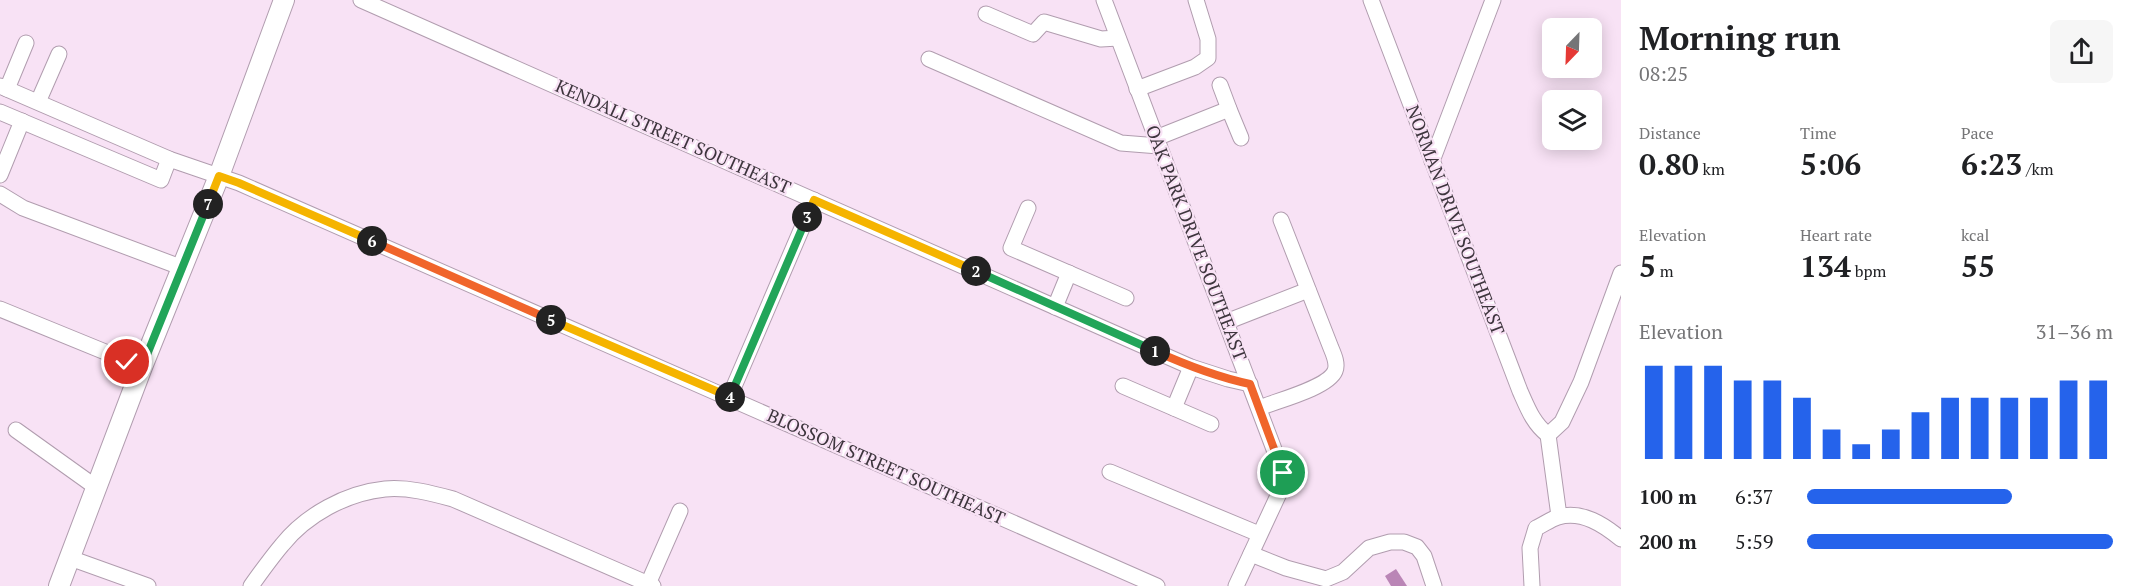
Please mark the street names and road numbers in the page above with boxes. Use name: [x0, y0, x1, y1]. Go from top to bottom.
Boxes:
street label: KENDALL STREET SOUTHEAST: [552, 73, 795, 199]
street label: NORMAN DRIVE SOUTHEAST: [1401, 101, 1511, 338]
street label: OAK PARK DRIVE SOUTHEAST: [1141, 121, 1253, 364]
street label: BLOSSOM STREET SOUTHEAST: [764, 403, 1009, 530]

